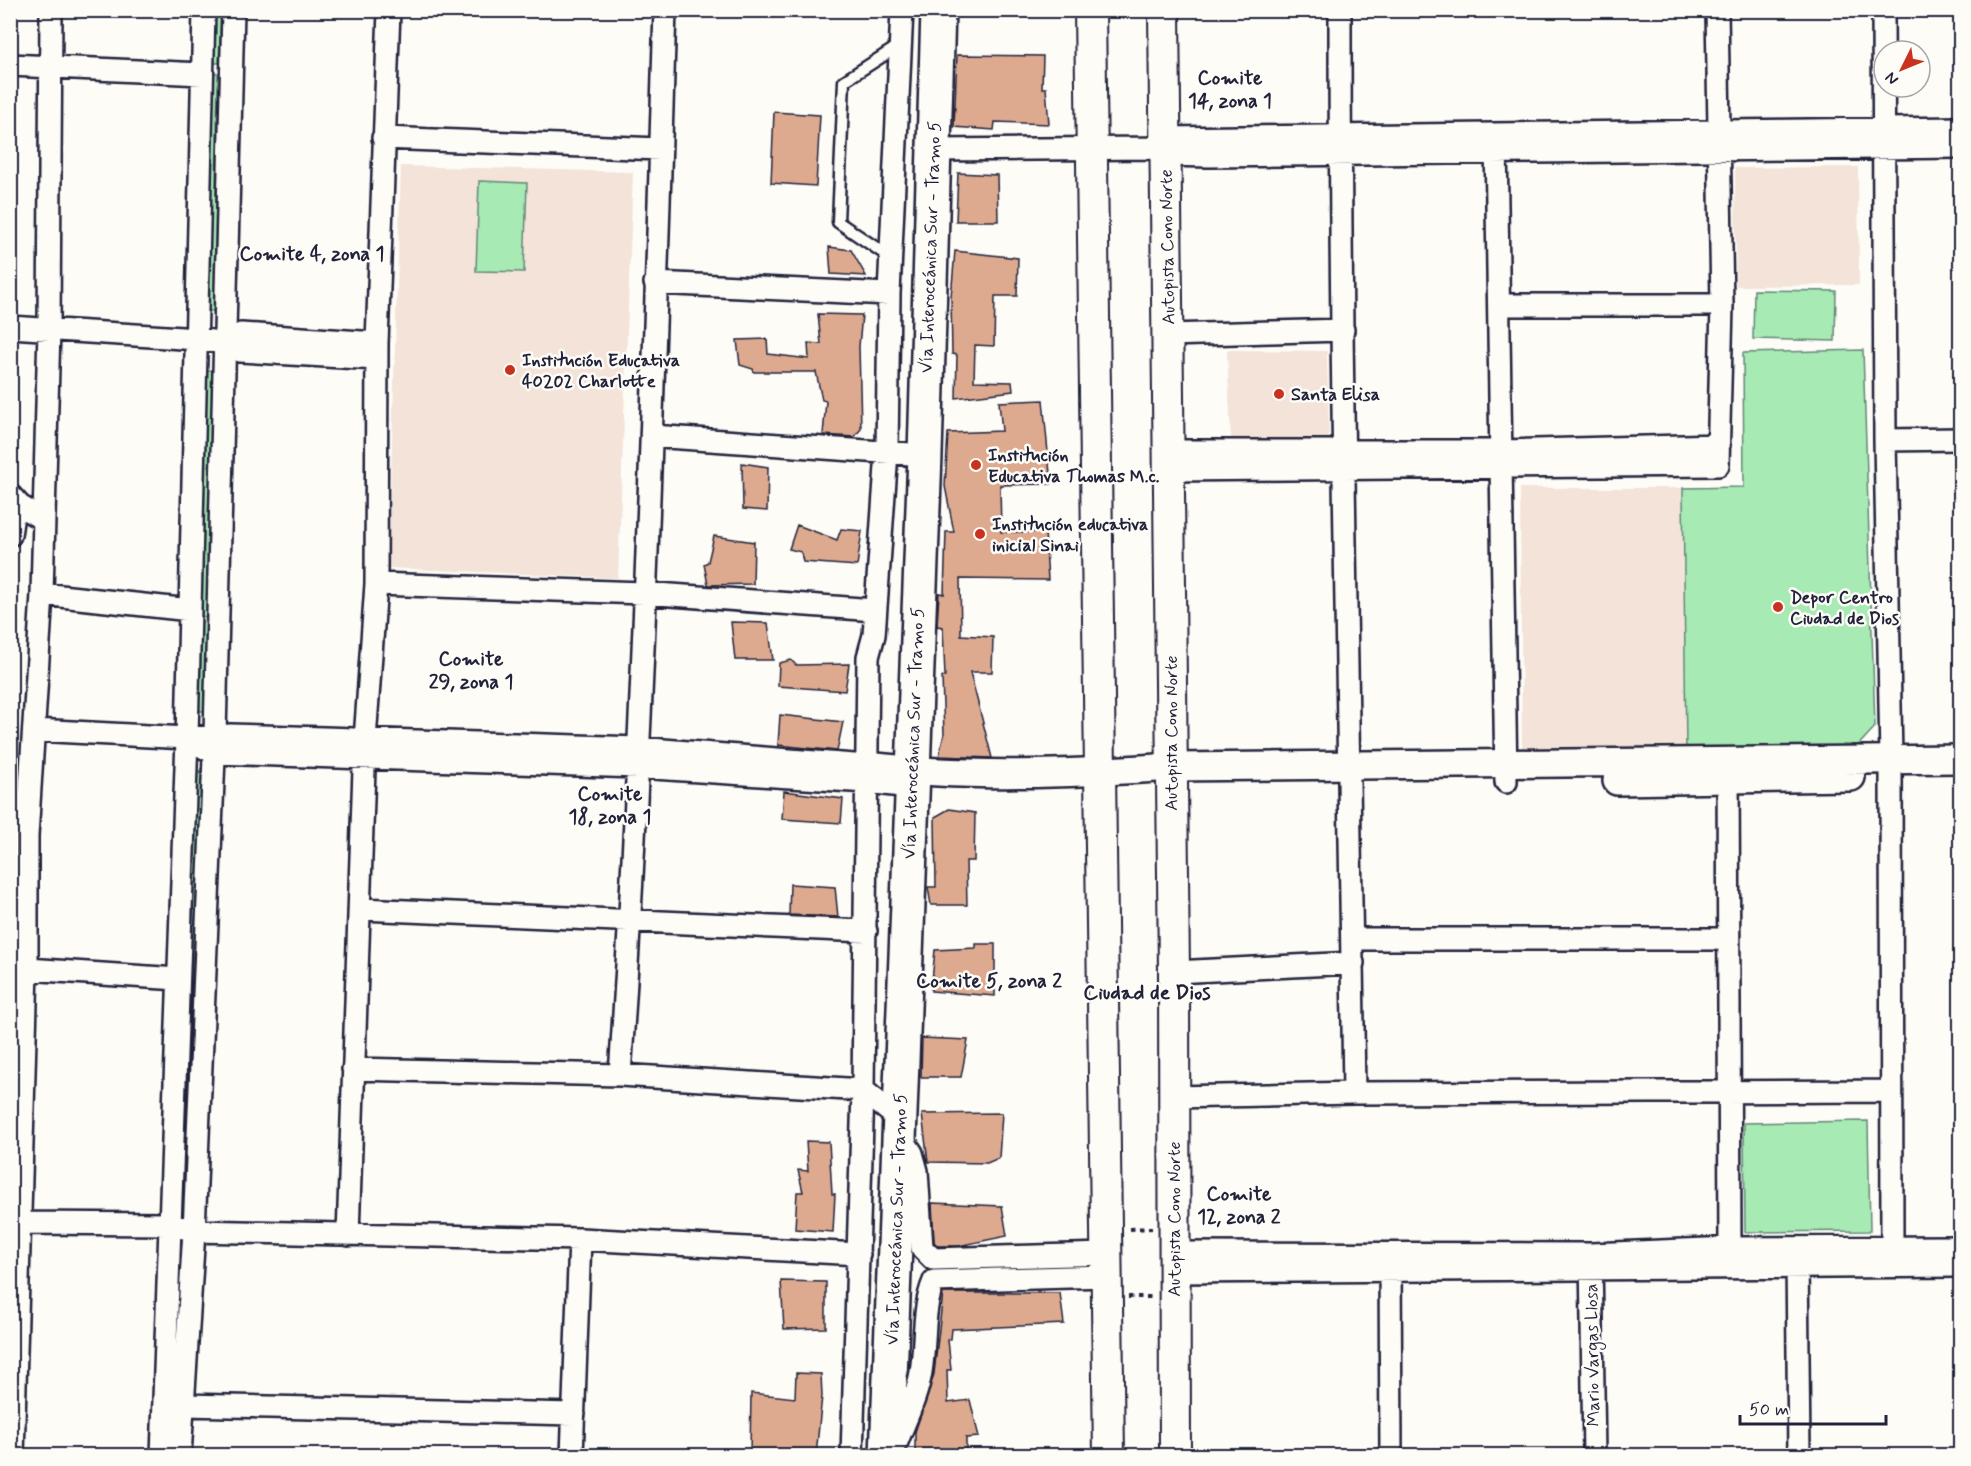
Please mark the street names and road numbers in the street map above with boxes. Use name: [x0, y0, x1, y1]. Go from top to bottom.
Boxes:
street label: Vía Interoceánica Sur - Tramo 5: [915, 120, 947, 374]
street label: Autopista Cono Norte: [1155, 169, 1181, 325]
street label: Vía Interoceánica Sur - Tramo 5: [898, 606, 930, 860]
street label: Autopista Cono Norte: [1160, 655, 1184, 811]
street label: Vía Interoceánica Sur - Tramo 5: [881, 1092, 913, 1346]
street label: Autopista Cono Norte: [1163, 1141, 1187, 1297]
street label: Mario Vargas Llosa: [1580, 1283, 1607, 1427]

